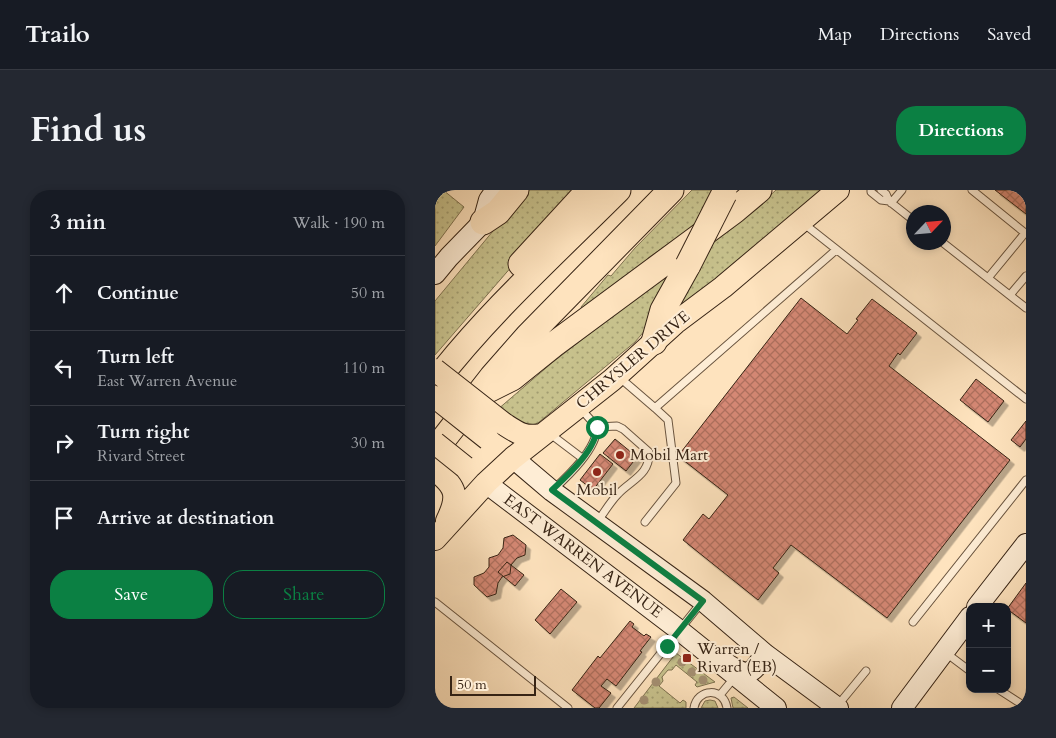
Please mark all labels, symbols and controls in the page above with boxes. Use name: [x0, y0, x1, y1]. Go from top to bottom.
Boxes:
text: Trailo: [25, 18, 90, 51]
text: Map: [818, 22, 852, 47]
text: Directions: [880, 22, 959, 47]
text: Saved: [987, 22, 1031, 47]
text: Find us: [30, 106, 146, 154]
button: Directions: [896, 106, 1026, 155]
north arrow: [906, 205, 951, 250]
text: 3 min: [50, 208, 106, 237]
text: Walk · 190 m: [293, 212, 385, 234]
icon: ahead: [50, 279, 78, 307]
text: Continue: [97, 280, 179, 306]
text: 50 m: [351, 282, 385, 304]
street label: CHRYSLER DRIVE: [571, 306, 695, 414]
text: Turn left: [97, 344, 174, 370]
icon: left: [50, 354, 78, 382]
text: 110 m: [343, 357, 385, 379]
text: East Warren Avenue: [97, 370, 237, 392]
route start: [586, 416, 609, 439]
text: Turn right: [97, 419, 189, 445]
icon: right: [50, 429, 78, 457]
text: 30 m: [351, 432, 385, 454]
place label: Mobil Mart: [630, 444, 708, 466]
text: Rivard Street: [97, 445, 185, 467]
marker: Mobil Mart: [614, 449, 626, 461]
marker: Mobil: [591, 466, 603, 478]
place label: Mobil: [577, 479, 617, 501]
street label: EAST WARREN AVENUE: [499, 489, 667, 623]
icon: arrive: [50, 504, 78, 532]
text: Arrive at destination: [97, 505, 274, 531]
button: Save: [50, 570, 213, 619]
button: Share: [223, 570, 385, 619]
map controls: [966, 603, 1011, 693]
button: +: [966, 603, 1011, 648]
route end: [656, 635, 679, 658]
place label: Warren / Rivard (EB): [696, 638, 777, 678]
button: −: [966, 648, 1011, 693]
marker: Warren / Rivard (EB): [681, 652, 693, 664]
scale bar: [450, 673, 536, 696]
text: 50 m: [457, 675, 487, 694]

